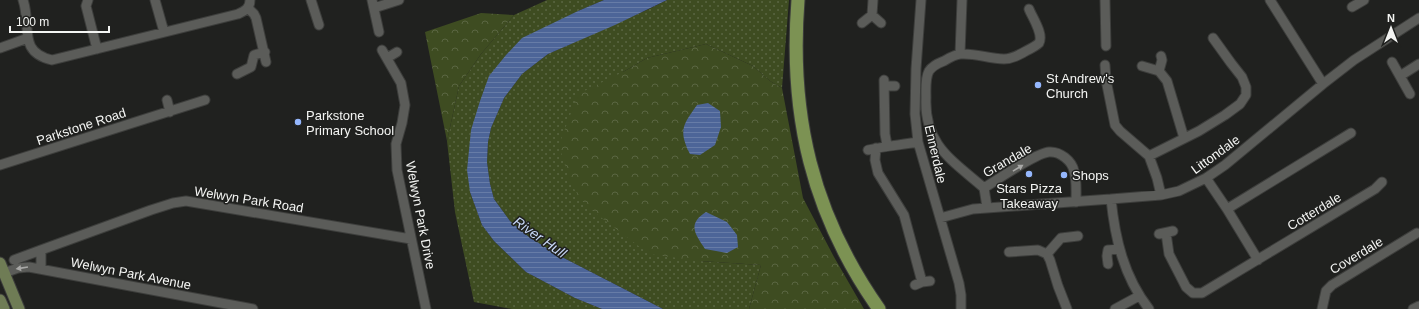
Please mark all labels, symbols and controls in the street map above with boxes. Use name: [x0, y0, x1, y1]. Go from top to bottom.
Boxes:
scale bar: [10, 8, 109, 34]
north arrow: [1371, 8, 1411, 48]
text: N: [1387, 12, 1395, 24]
text: 100 m: [16, 15, 49, 29]
place label: St Andrew's Church: [1046, 71, 1115, 101]
marker: St Andrew's Church: [1033, 80, 1043, 90]
street label: Parkstone Road: [35, 105, 128, 148]
place label: Parkstone Primary School: [306, 108, 394, 138]
marker: Parkstone Primary School: [293, 117, 303, 127]
street label: Ennerdale: [922, 124, 949, 185]
street label: Littondale: [1188, 132, 1243, 177]
street label: Grandale: [980, 141, 1034, 180]
street label: Welwyn Park Drive: [403, 160, 438, 270]
one-way arrow: [1012, 164, 1024, 171]
place label: Shops: [1072, 168, 1109, 183]
marker: Stars Pizza Takeaway: [1024, 169, 1034, 179]
marker: Shops: [1059, 170, 1069, 180]
place label: Stars Pizza Takeaway: [996, 181, 1063, 211]
street label: Welwyn Park Road: [193, 183, 305, 216]
street label: Cotterdale: [1285, 190, 1344, 233]
water label: River Hull: [511, 213, 570, 261]
street label: Coverdale: [1327, 234, 1386, 277]
street label: Welwyn Park Avenue: [69, 254, 192, 293]
one-way arrow: [16, 265, 28, 271]

